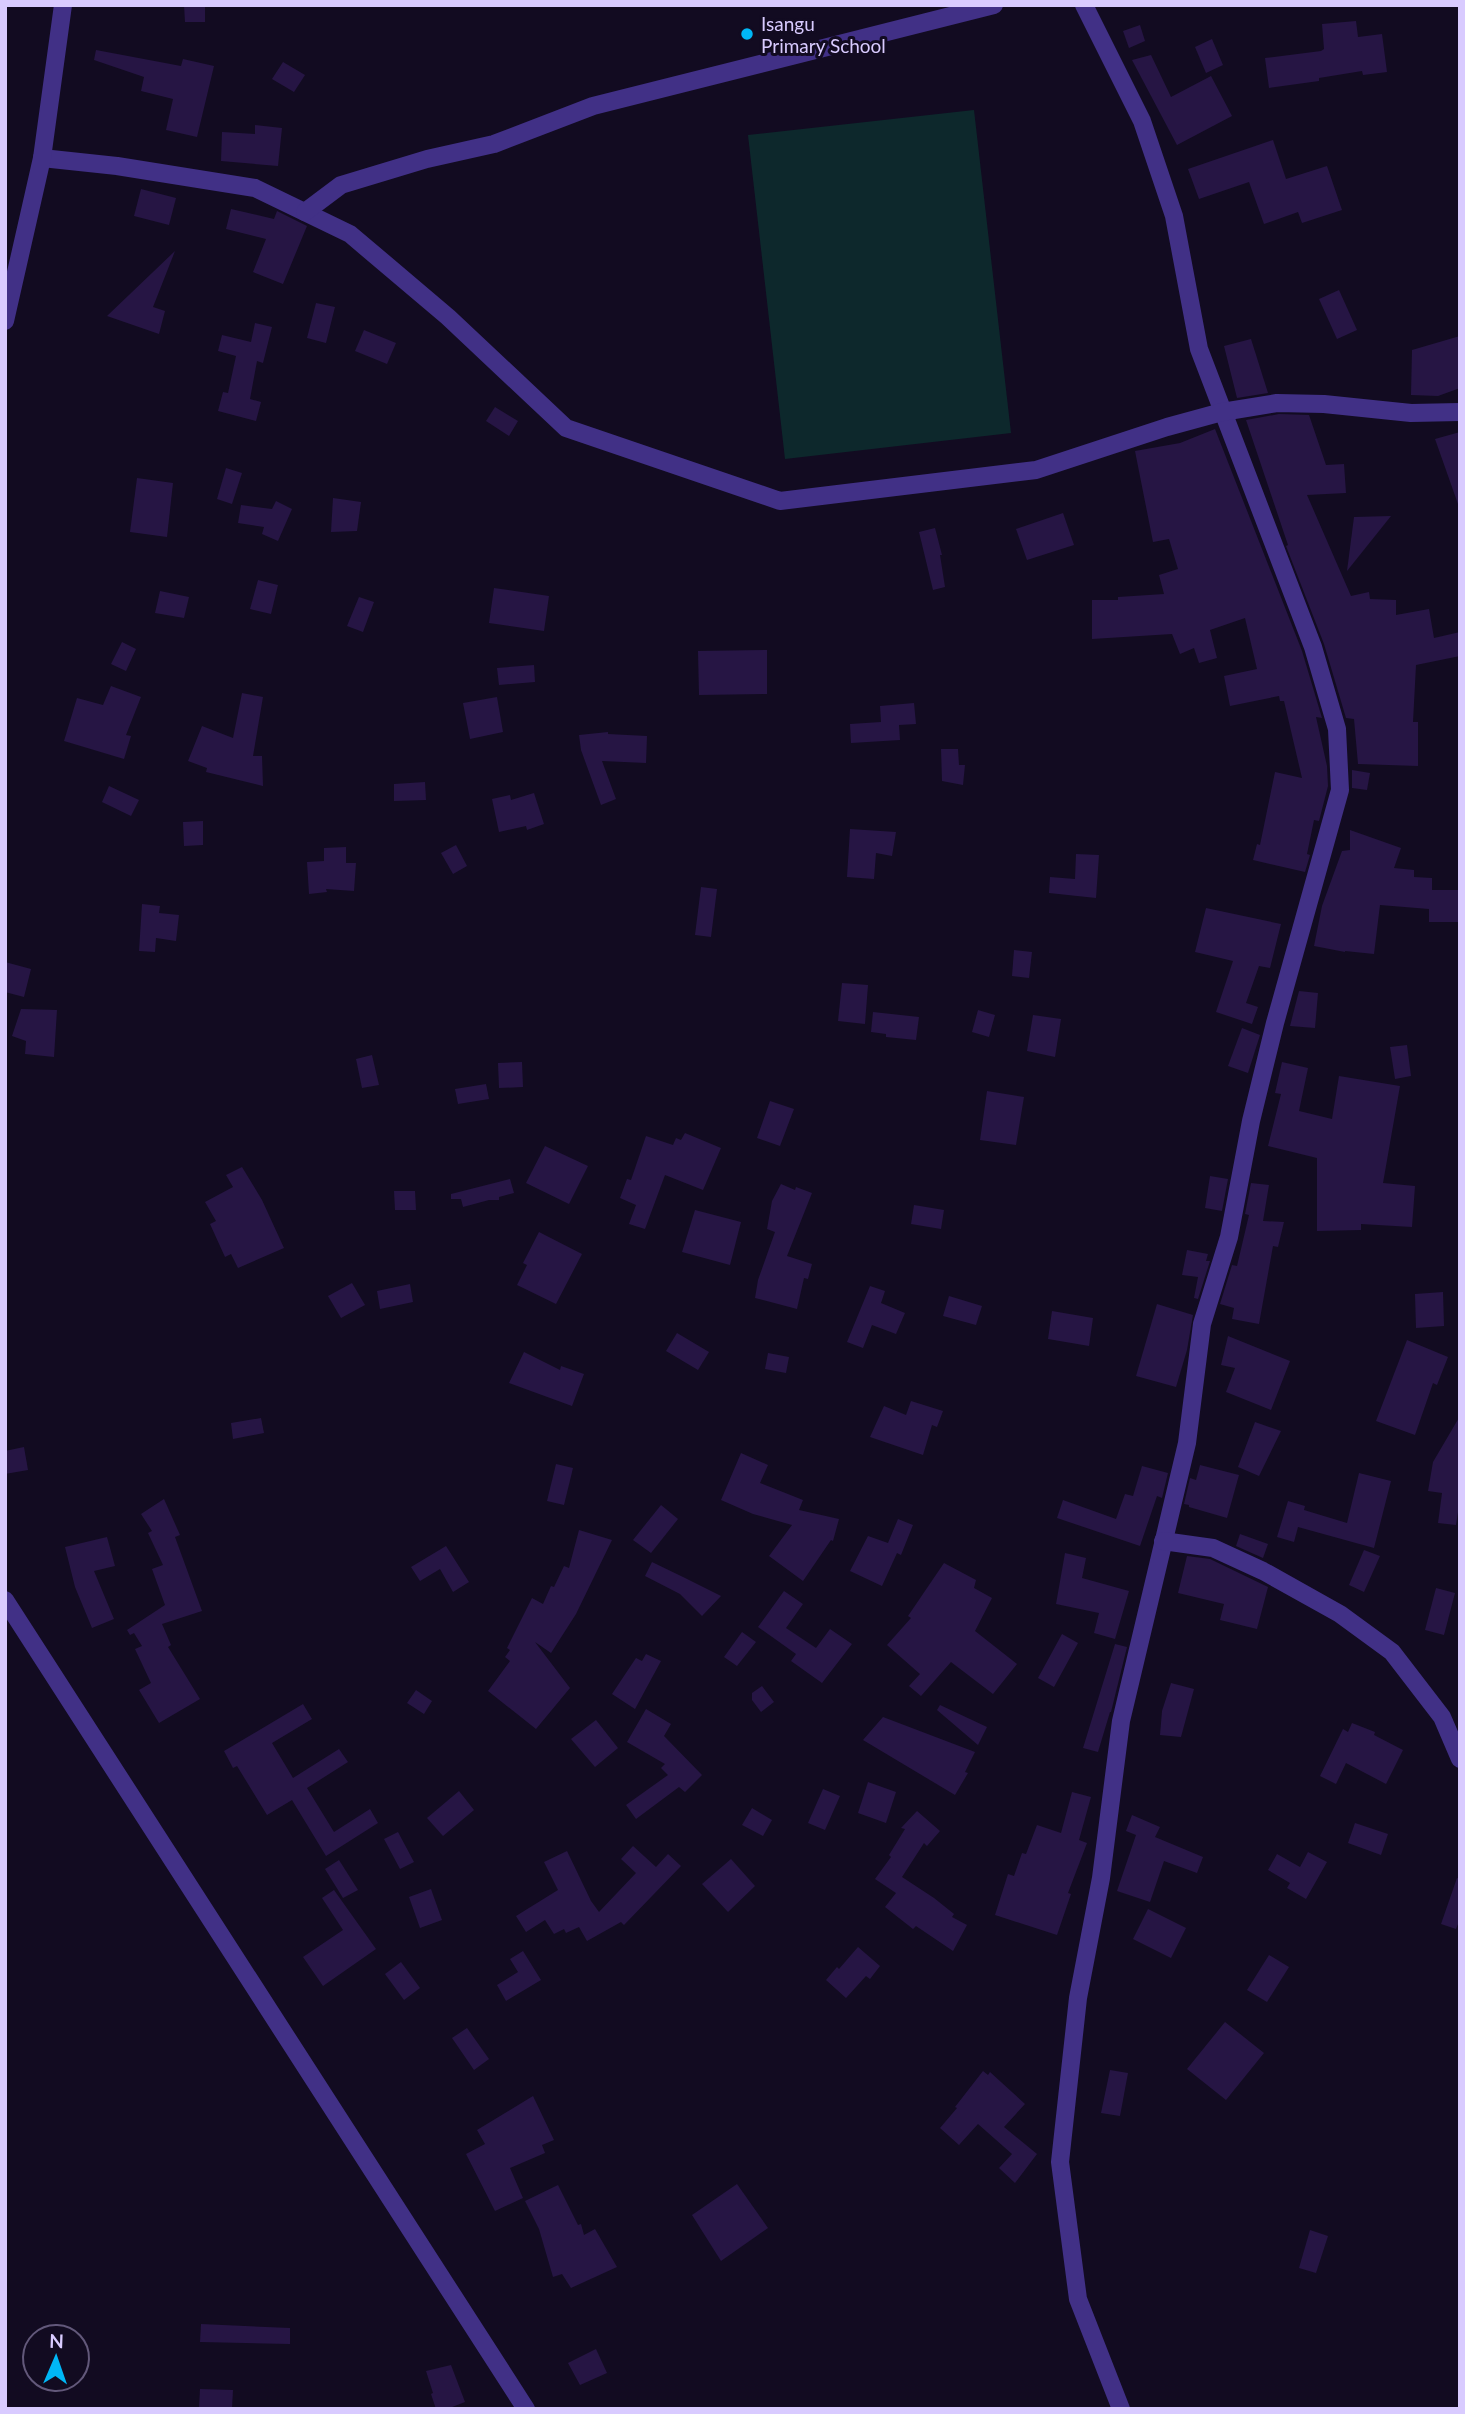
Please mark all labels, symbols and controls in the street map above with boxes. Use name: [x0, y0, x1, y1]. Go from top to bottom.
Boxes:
place label: Isangu Primary School: [761, 12, 886, 57]
marker: Isangu Primary School: [739, 26, 755, 42]
north arrow: [21, 2323, 91, 2393]
text: N: [49, 2329, 64, 2352]

